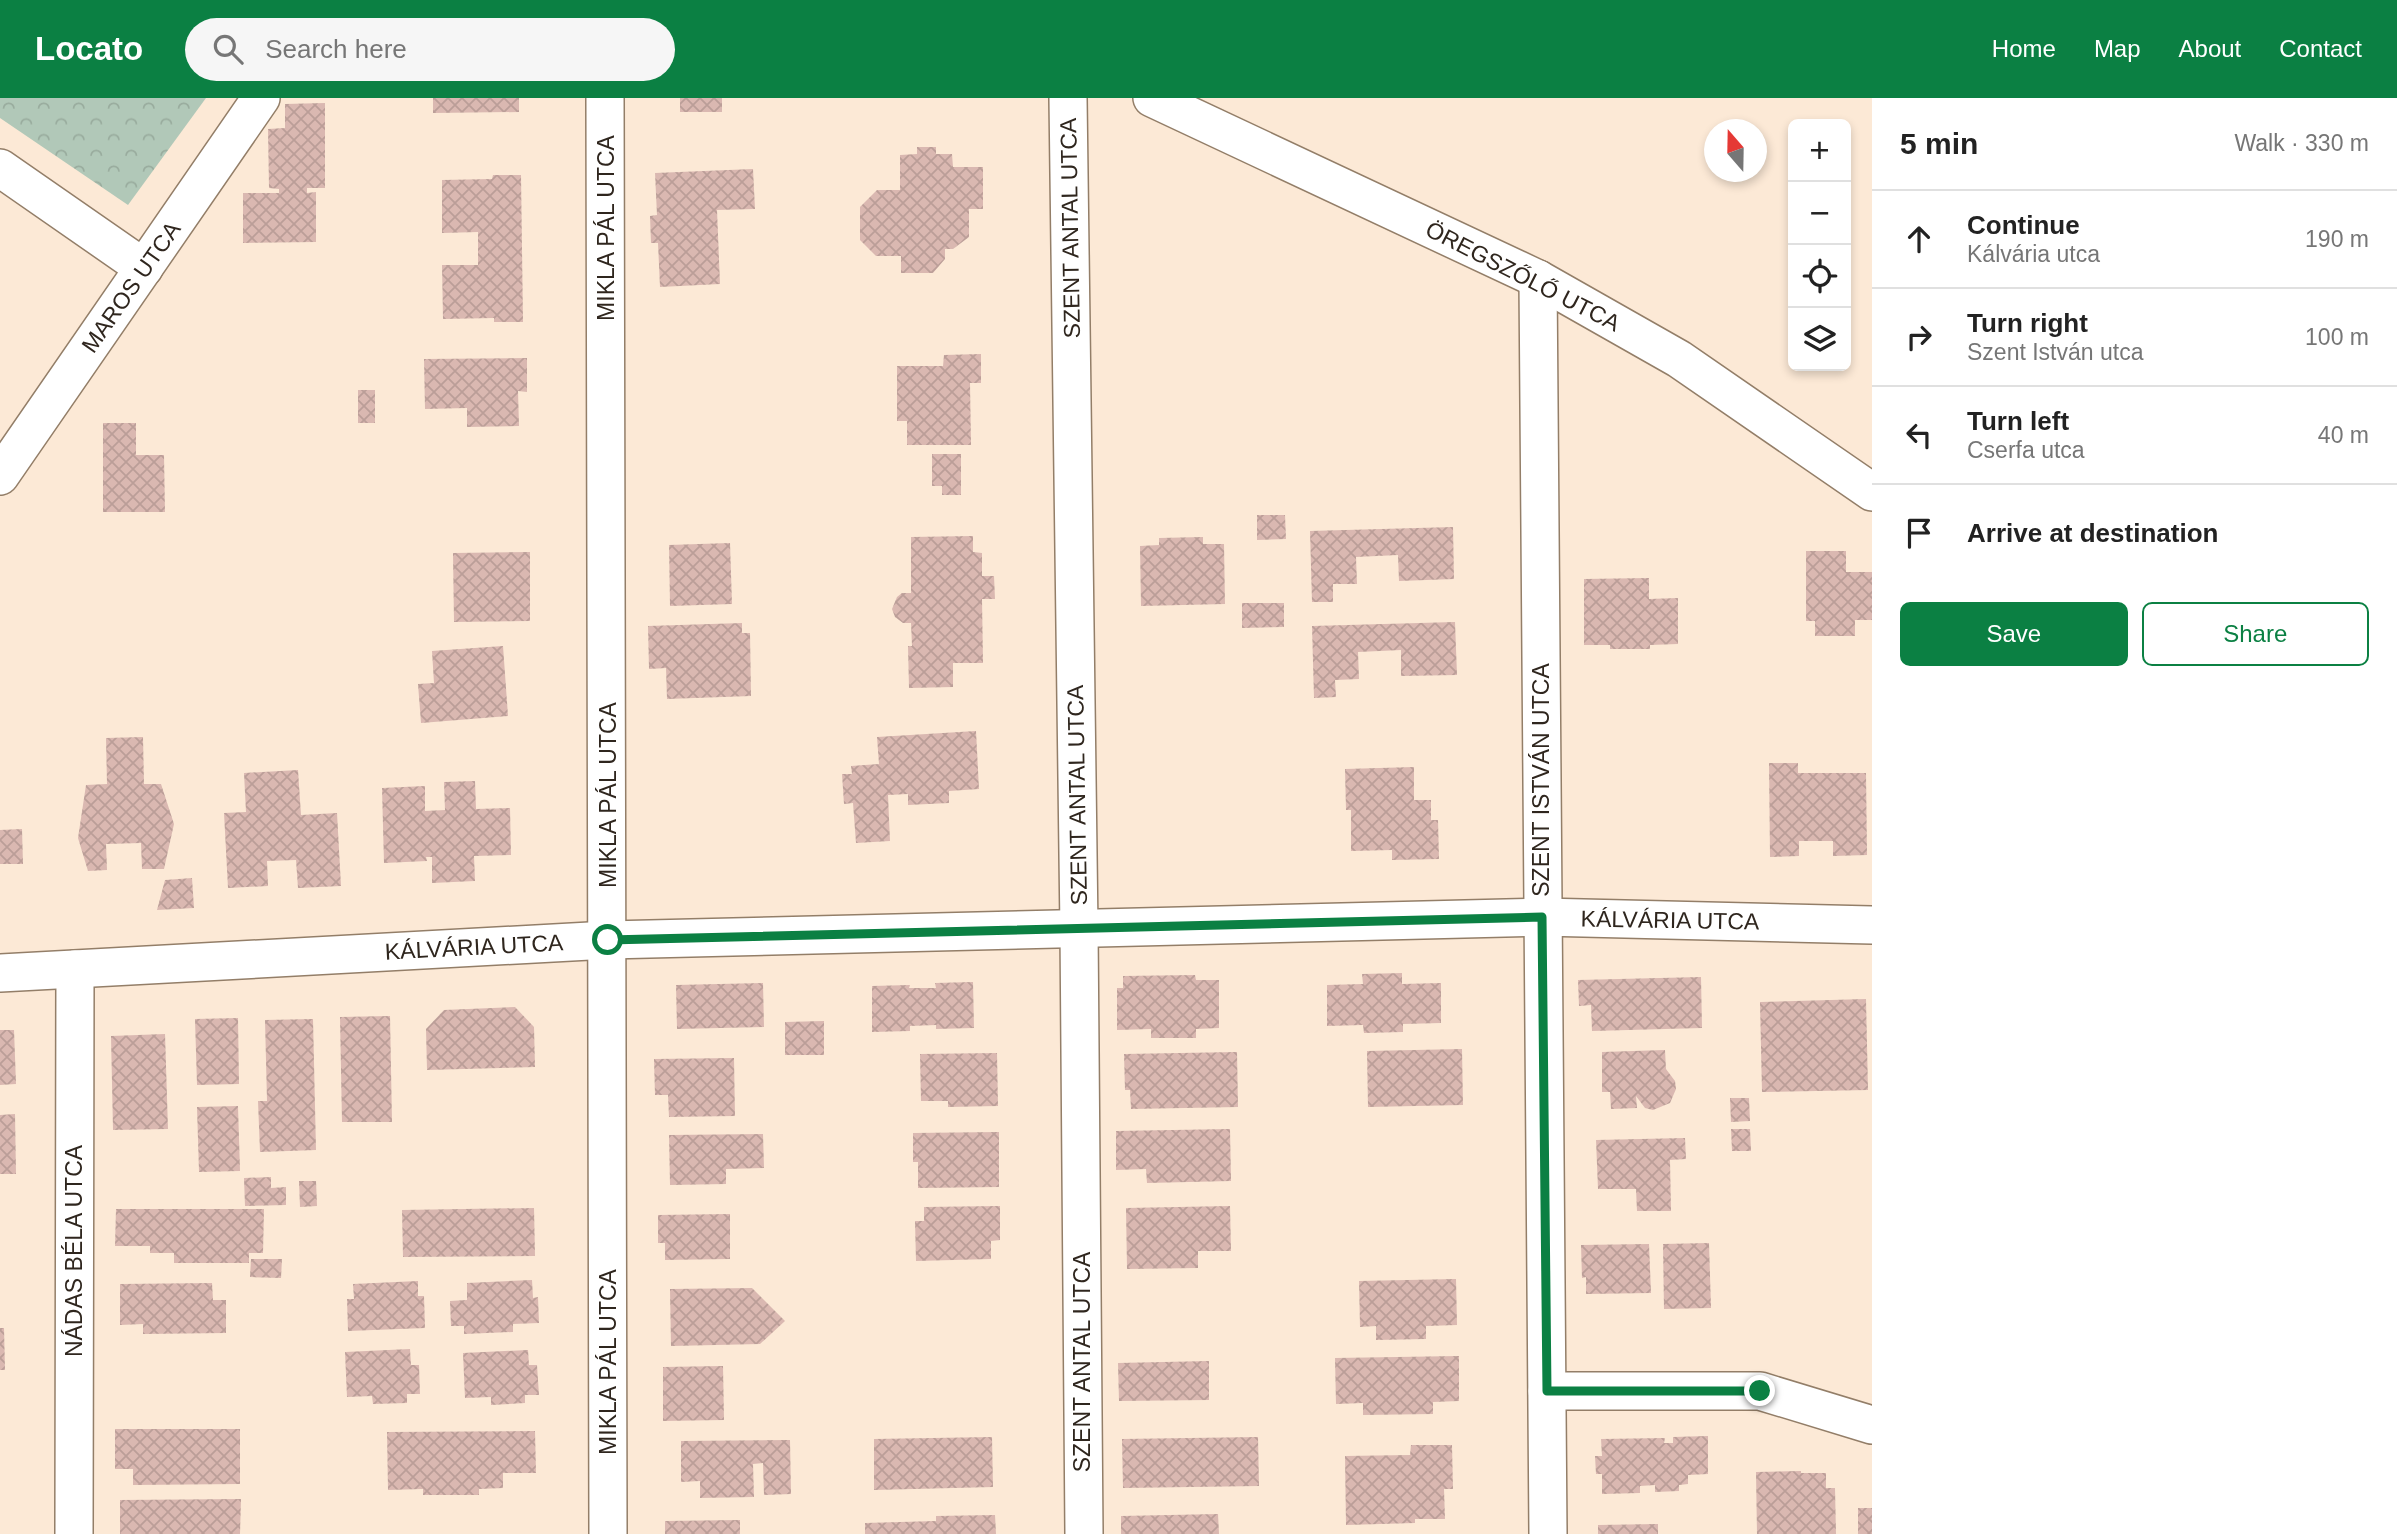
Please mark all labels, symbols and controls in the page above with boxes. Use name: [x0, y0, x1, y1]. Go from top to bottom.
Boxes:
search box: [185, 18, 675, 81]
text: Locato: [35, 30, 143, 67]
icon: search: [209, 30, 247, 68]
text: Search here: [265, 34, 407, 64]
text: Home: [1992, 35, 2056, 62]
text: Map: [2094, 35, 2141, 62]
text: About: [2179, 35, 2241, 62]
text: Contact: [2279, 35, 2362, 62]
street label: SZENT ANTAL UTCA: [1055, 117, 1085, 339]
north arrow: [1704, 119, 1767, 182]
map controls: [1788, 119, 1851, 371]
button: +: [1788, 119, 1851, 182]
text: 5 min: [1900, 127, 1978, 160]
text: Walk · 330 m: [2234, 130, 2369, 156]
street label: MIKLA PÁL UTCA: [593, 134, 619, 321]
button: −: [1788, 182, 1851, 245]
text: Continue: [1967, 210, 2080, 240]
street label: MAROS UTCA: [76, 216, 186, 357]
street label: ÖREGSZŐLŐ UTCA: [1421, 216, 1625, 337]
icon: ahead: [1900, 220, 1938, 258]
text: 190 m: [2305, 226, 2369, 252]
text: Kálvária utca: [1967, 241, 2100, 267]
button: locate: [1788, 245, 1851, 308]
button: layers: [1788, 308, 1851, 371]
text: Turn right: [1967, 308, 2088, 338]
icon: right: [1900, 318, 1938, 356]
text: 100 m: [2305, 324, 2369, 350]
text: Szent István utca: [1967, 339, 2143, 365]
text: Turn left: [1967, 406, 2069, 436]
icon: left: [1900, 416, 1938, 454]
text: 40 m: [2318, 422, 2369, 448]
text: Cserfa utca: [1967, 437, 2085, 463]
icon: arrive: [1900, 514, 1938, 552]
text: Arrive at destination: [1967, 518, 2218, 548]
button: Save: [1900, 602, 2128, 666]
button: Share: [2142, 602, 2369, 666]
street label: SZENT ISTVÁN UTCA: [1528, 663, 1554, 897]
street label: SZENT ANTAL UTCA: [1062, 684, 1092, 906]
street label: MIKLA PÁL UTCA: [595, 701, 621, 888]
street label: KÁLVÁRIA UTCA: [1581, 905, 1760, 935]
route start: [592, 924, 623, 955]
street label: KÁLVÁRIA UTCA: [384, 929, 564, 965]
street label: NÁDAS BÉLA UTCA: [61, 1144, 87, 1357]
street label: SZENT ANTAL UTCA: [1069, 1251, 1095, 1472]
street label: MIKLA PÁL UTCA: [595, 1268, 621, 1455]
route end: [1744, 1375, 1775, 1406]

